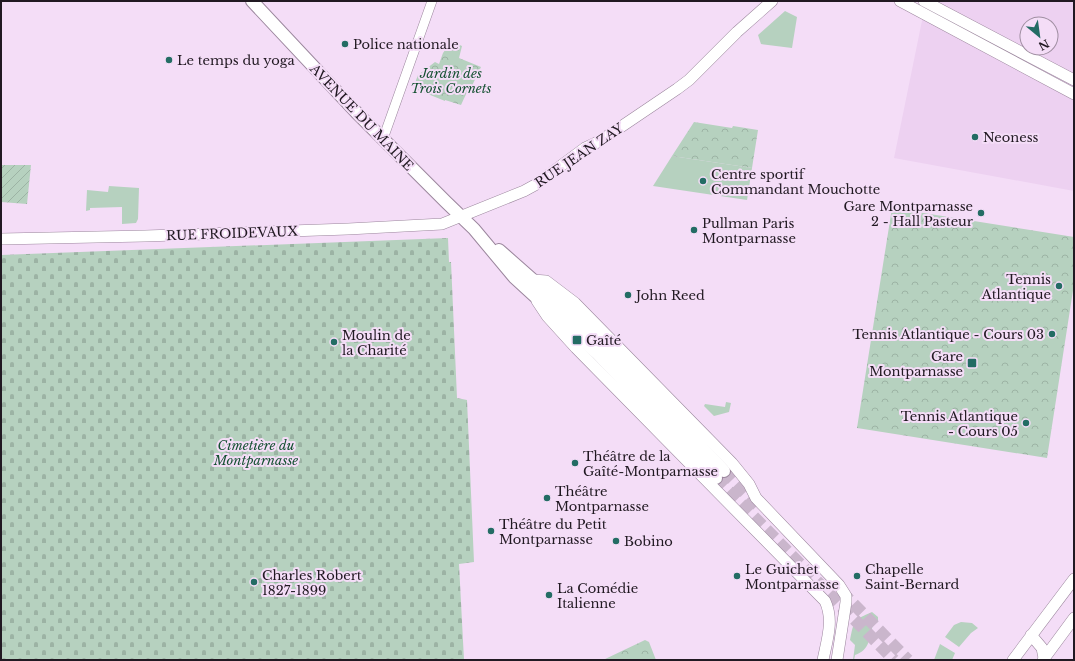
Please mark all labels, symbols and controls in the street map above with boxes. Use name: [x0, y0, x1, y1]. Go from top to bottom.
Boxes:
north arrow: [1019, 16, 1059, 56]
place label: Police nationale: [353, 36, 459, 53]
text: N: [1035, 36, 1052, 54]
marker: Police nationale: [340, 39, 350, 49]
place label: Le temps du yoga: [177, 52, 296, 69]
marker: Le temps du yoga: [164, 55, 174, 65]
street label: AVENUE DU MAINE: [306, 60, 417, 174]
park label: Jardin des Trois Cornets: [411, 65, 492, 97]
street label: RUE JEAN ZAY: [532, 119, 627, 191]
place label: Neoness: [983, 129, 1039, 146]
marker: Neoness: [970, 132, 980, 142]
place label: Centre sportif Commandant Mouchotte: [711, 166, 880, 198]
marker: Centre sportif Commandant Mouchotte: [698, 176, 708, 186]
place label: Gare Montparnasse 2 - Hall Pasteur: [843, 198, 974, 230]
marker: Gare Montparnasse 2 - Hall Pasteur: [976, 208, 986, 218]
place label: Pullman Paris Montparnasse: [702, 215, 796, 247]
street label: RUE FROIDEVAUX: [166, 223, 299, 244]
marker: Pullman Paris Montparnasse: [689, 225, 699, 235]
place label: Tennis Atlantique: [981, 271, 1051, 303]
marker: Tennis Atlantique: [1054, 281, 1064, 291]
place label: John Reed: [634, 287, 705, 304]
marker: John Reed: [623, 290, 633, 300]
place label: Tennis Atlantique - Cours 03: [853, 326, 1044, 343]
place label: Moulin de la Charité: [342, 327, 411, 359]
marker: Tennis Atlantique - Cours 03: [1047, 329, 1057, 339]
place label: Gaîté: [586, 332, 621, 349]
marker: Gaîté: [571, 334, 583, 346]
marker: Moulin de la Charité: [329, 337, 339, 347]
place label: Gare Montparnasse: [869, 348, 963, 380]
marker: Gare Montparnasse: [966, 357, 978, 369]
place label: Tennis Atlantique - Cours 05: [901, 408, 1018, 440]
marker: Tennis Atlantique - Cours 05: [1021, 418, 1031, 428]
park label: Cimetière du Montparnasse: [213, 437, 298, 469]
place label: Théâtre de la Gaîté-Montparnasse: [583, 448, 718, 480]
marker: Théâtre de la Gaîté-Montparnasse: [570, 458, 580, 468]
place label: Théâtre Montparnasse: [555, 483, 649, 515]
marker: Théâtre Montparnasse: [542, 493, 552, 503]
place label: Théâtre du Petit Montparnasse: [499, 516, 607, 548]
marker: Théâtre du Petit Montparnasse: [486, 526, 496, 536]
place label: Bobino: [624, 533, 673, 550]
marker: Bobino: [611, 536, 621, 546]
place label: Le Guichet Montparnasse: [745, 561, 839, 593]
place label: Chapelle Saint-Bernard: [865, 561, 960, 593]
place label: Charles Robert 1827-1899: [262, 567, 362, 599]
marker: Le Guichet Montparnasse: [732, 571, 742, 581]
marker: Chapelle Saint-Bernard: [852, 571, 862, 581]
marker: Charles Robert 1827-1899: [249, 577, 259, 587]
place label: La Comédie Italienne: [557, 580, 638, 612]
marker: La Comédie Italienne: [544, 590, 554, 600]

